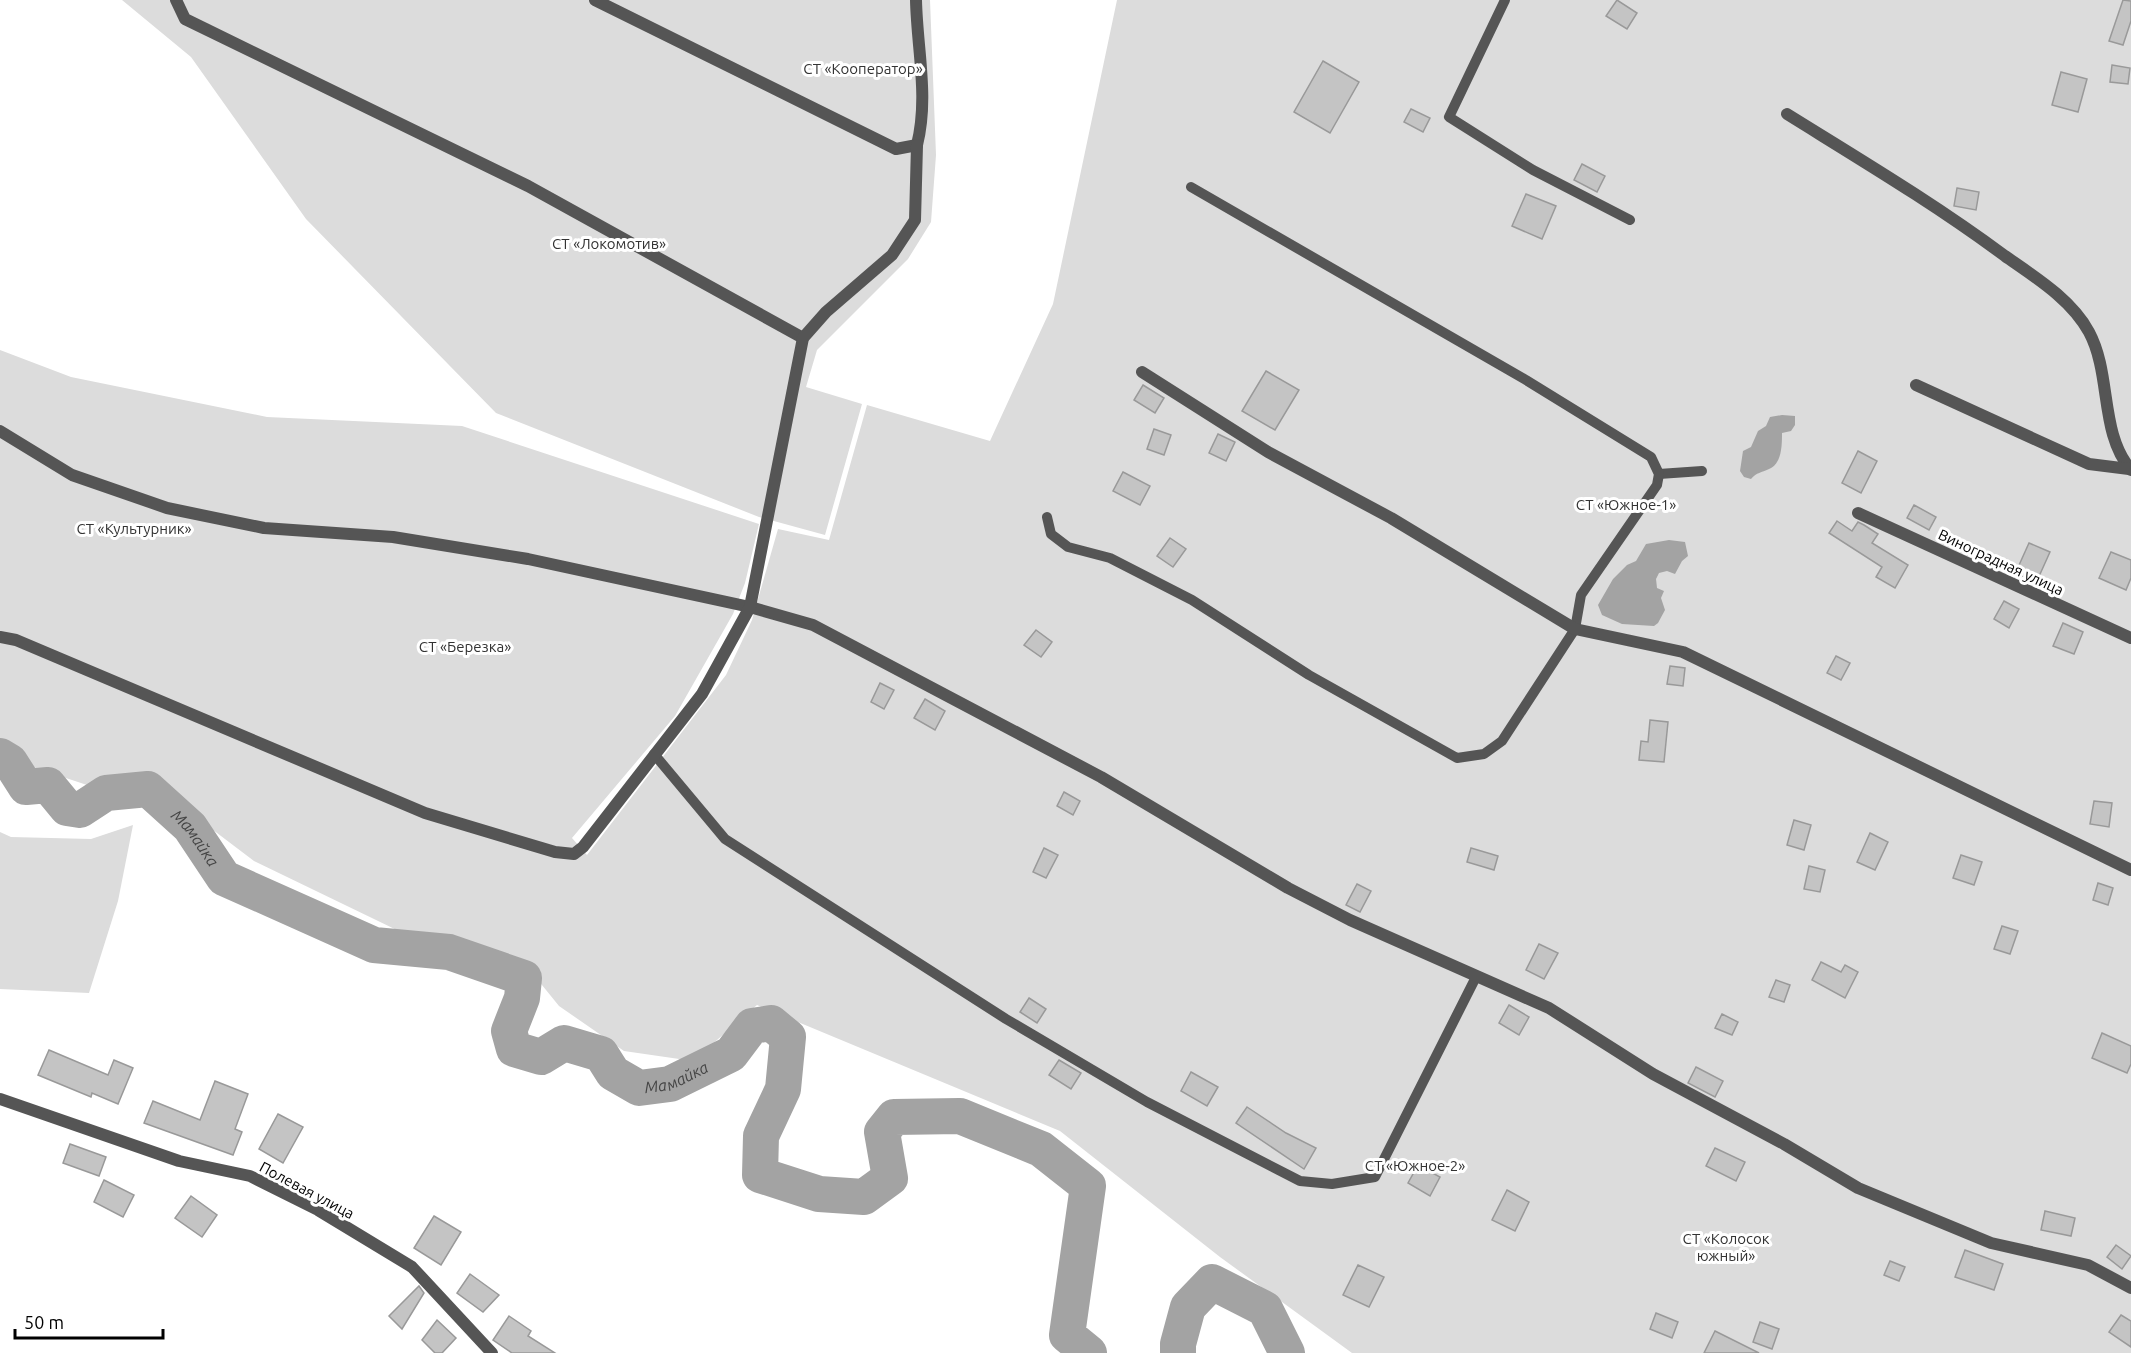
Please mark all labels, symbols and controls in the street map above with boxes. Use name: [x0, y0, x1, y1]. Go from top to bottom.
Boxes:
park label: СТ «Кооператор»: [803, 60, 923, 77]
park label: СТ «Локомотив»: [552, 235, 666, 252]
park label: СТ «Южное-1»: [1576, 496, 1676, 513]
park label: СТ «Культурник»: [76, 520, 192, 537]
street label: Виноградная улица: [1936, 525, 2066, 599]
park label: СТ «Березка»: [419, 638, 511, 655]
water label: Мамайка: [168, 806, 223, 870]
water label: Мамайка: [643, 1058, 711, 1096]
park label: СТ «Южное-2»: [1365, 1157, 1465, 1174]
street label: Полевая улица: [257, 1158, 357, 1222]
park label: СТ «Колосок южный»: [1683, 1230, 1770, 1264]
scale bar: [15, 1302, 164, 1340]
text: 50 m: [24, 1312, 64, 1332]

